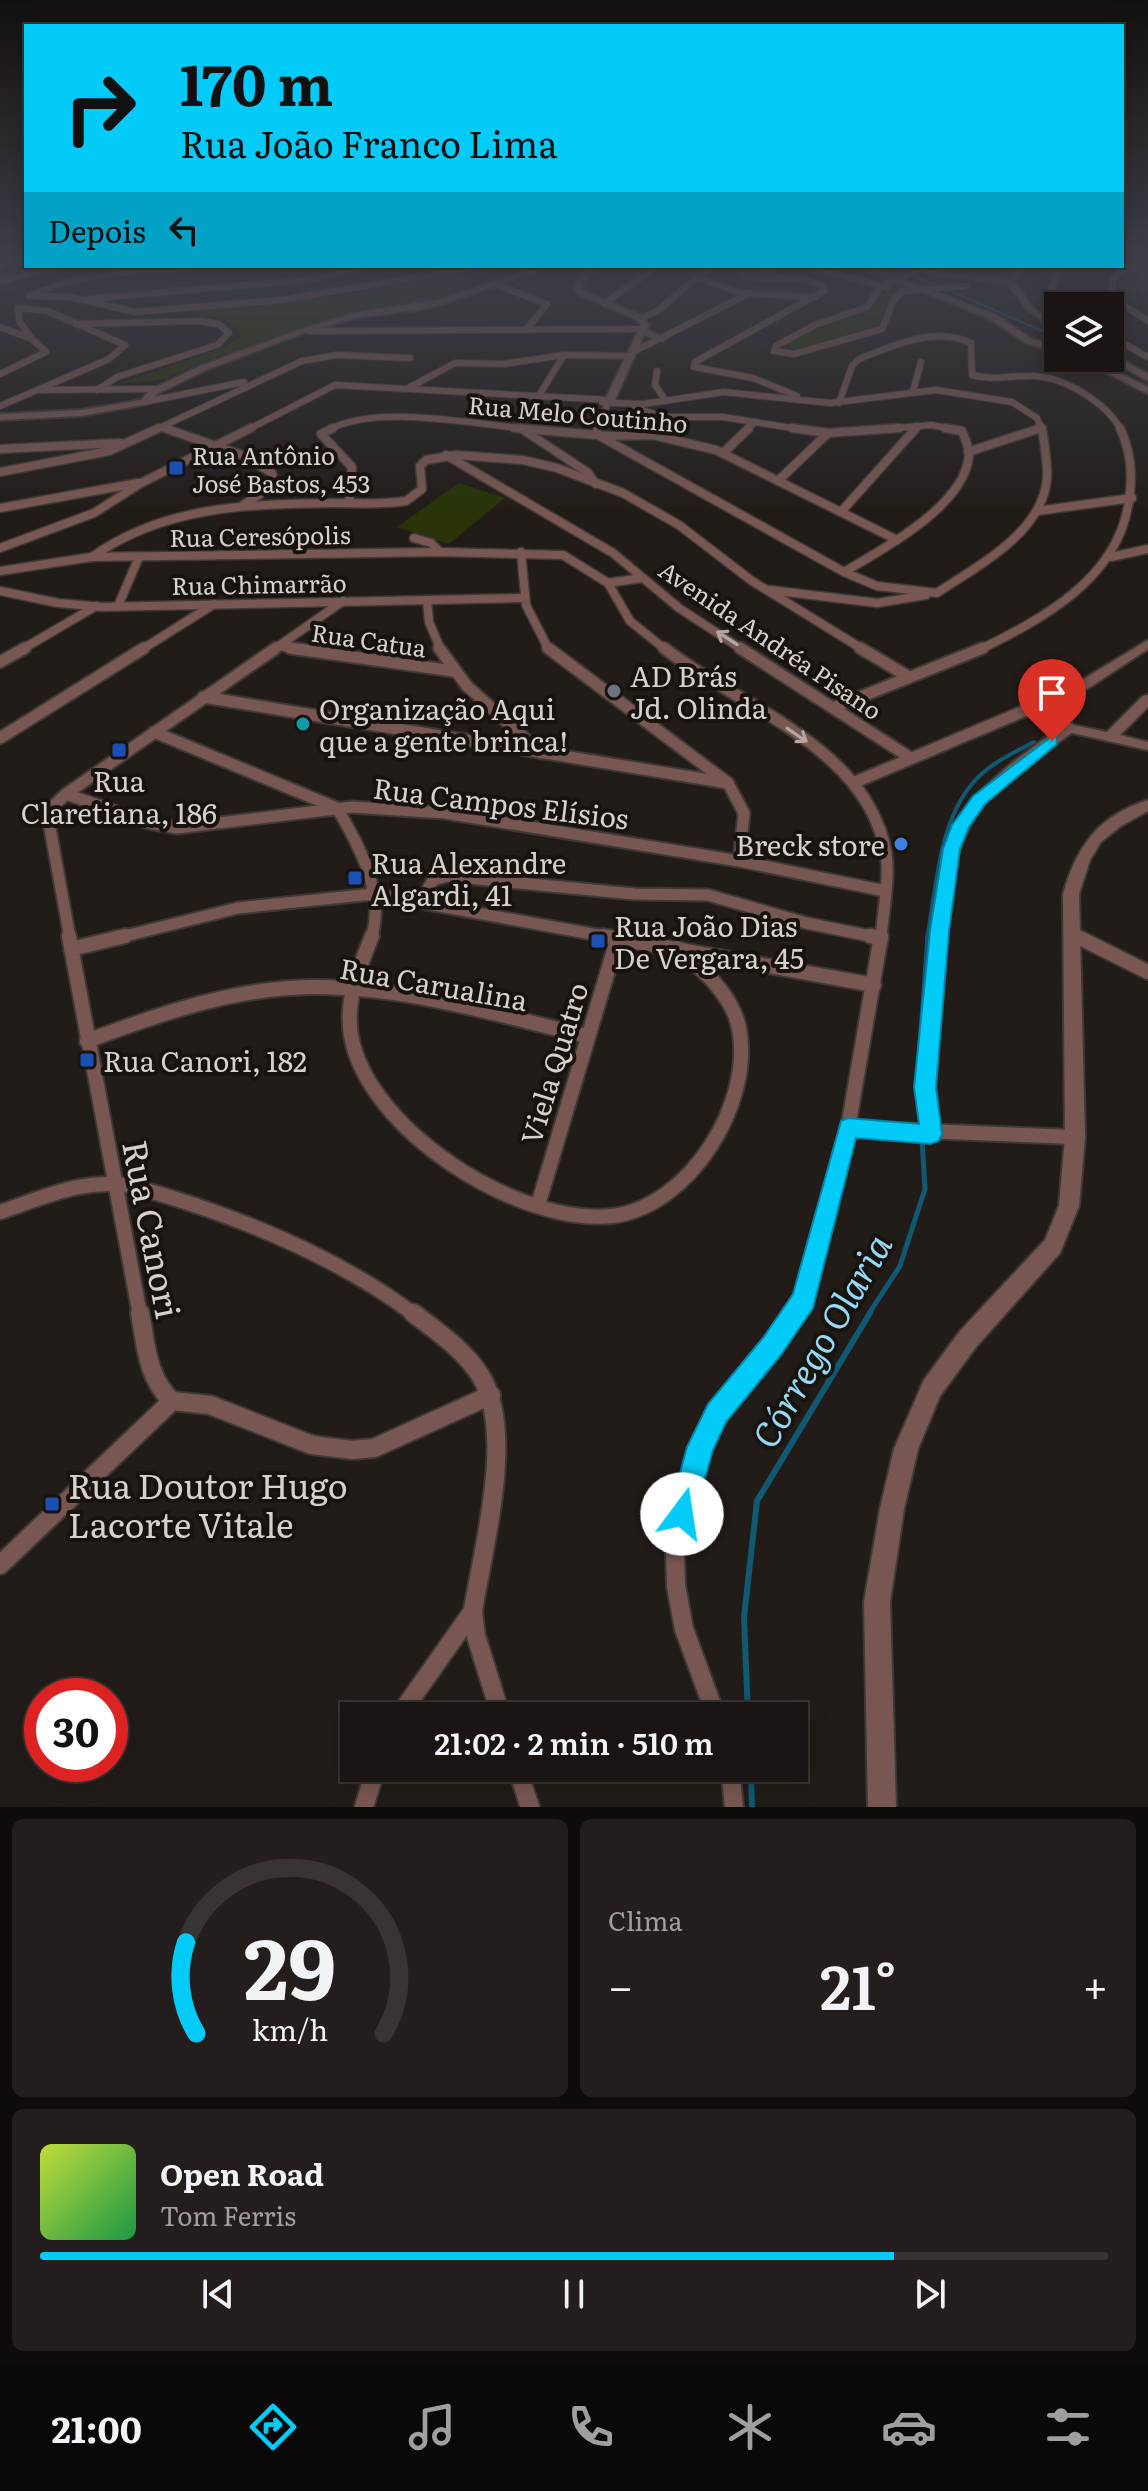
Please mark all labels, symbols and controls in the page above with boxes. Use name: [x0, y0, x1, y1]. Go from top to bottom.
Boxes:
text: 170 m: [180, 40, 333, 123]
icon: right: [48, 56, 152, 160]
text: Rua João Franco Lima: [180, 116, 558, 169]
text: Depois: [48, 208, 146, 252]
icon: left: [162, 208, 206, 252]
map controls: [1044, 292, 1124, 372]
button: layers: [1044, 292, 1124, 372]
street label: Rua Melo Coutinho: [467, 386, 689, 440]
place label: Rua Antônio José Bastos, 453: [192, 437, 371, 500]
marker: Rua Antônio José Bastos, 453: [167, 459, 185, 477]
street label: Rua Ceresópolis: [169, 516, 351, 554]
street label: Avenida Andréa Pisano: [653, 551, 889, 727]
street label: Rua Chimarrão: [171, 564, 347, 602]
street label: Rua Catua: [309, 614, 429, 664]
one-way arrow: [716, 630, 738, 647]
place label: AD Brás Jd. Olinda: [630, 654, 767, 728]
pin: [1018, 659, 1086, 741]
icon: arrive: [1030, 671, 1074, 715]
marker: AD Brás Jd. Olinda: [605, 682, 623, 700]
place label: Organização Aqui que a gente brinca!: [319, 687, 568, 761]
marker: Organização Aqui que a gente brinca!: [294, 715, 312, 733]
one-way arrow: [785, 727, 807, 743]
marker: Rua Claretiana, 186: [110, 741, 128, 759]
place label: Rua Claretiana, 186: [21, 759, 217, 833]
street label: Rua Campos Elísios: [371, 765, 631, 839]
place label: Breck store: [735, 823, 885, 865]
marker: Breck store: [892, 835, 910, 853]
place label: Rua Alexandre Algardi, 41: [371, 841, 566, 915]
marker: Rua Alexandre Algardi, 41: [346, 869, 364, 887]
place label: Rua João Dias De Vergara, 45: [614, 904, 804, 978]
marker: Rua João Dias De Vergara, 45: [589, 932, 607, 950]
street label: Rua Carualina: [337, 946, 531, 1020]
street label: Viela Quatro: [508, 977, 598, 1149]
place label: Rua Canori, 182: [103, 1039, 307, 1081]
marker: Rua Canori, 182: [78, 1051, 96, 1069]
street label: Rua Canori: [112, 1136, 196, 1322]
water label: Córrego Olaria: [737, 1223, 903, 1457]
place label: Rua Doutor Hugo Lacorte Vitale: [68, 1459, 348, 1548]
position arrow: [640, 1472, 724, 1556]
marker: Rua Doutor Hugo Lacorte Vitale: [43, 1495, 61, 1513]
speed limit sign: 30: [24, 1678, 128, 1782]
text: 21:02 · 2 min · 510 m: [434, 1720, 714, 1764]
text: Clima: [608, 1900, 683, 1939]
text: 29: [244, 1902, 336, 2026]
text: 21°: [820, 1939, 896, 2028]
text: −: [608, 1951, 634, 2017]
text: +: [1082, 1951, 1108, 2017]
text: km/h: [252, 2007, 328, 2050]
text: Open Road: [160, 2151, 324, 2195]
text: Tom Ferris: [160, 2195, 296, 2234]
icon: previous: [196, 2272, 240, 2316]
icon: pause: [552, 2272, 596, 2316]
icon: next: [908, 2272, 952, 2316]
icon: directions: [245, 2399, 301, 2455]
icon: music: [404, 2399, 460, 2455]
icon: phone: [563, 2399, 619, 2455]
icon: climate: [722, 2399, 778, 2455]
icon: car: [881, 2399, 937, 2455]
icon: filters: [1040, 2399, 1096, 2455]
text: 21:00: [52, 2401, 142, 2454]

